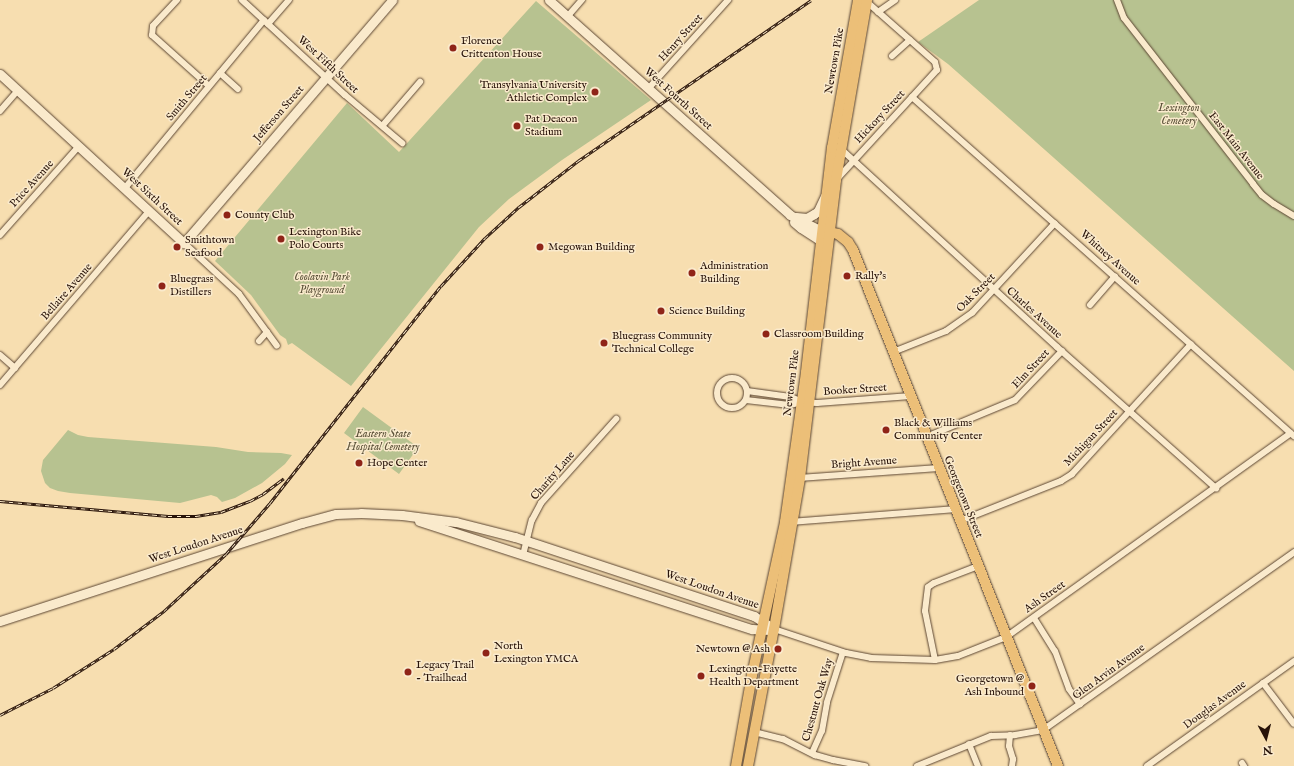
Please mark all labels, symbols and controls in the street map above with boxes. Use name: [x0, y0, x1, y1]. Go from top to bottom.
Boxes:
street label: Henry Street: [656, 12, 706, 64]
street label: Newtown Pike: [823, 27, 847, 95]
street label: West Fifth Street: [295, 33, 361, 97]
place label: Florence Crittenton House: [461, 35, 542, 61]
marker: Florence Crittenton House: [448, 43, 458, 53]
street label: West Fourth Street: [641, 65, 715, 133]
street label: Smith Street: [164, 72, 210, 124]
place label: Transylvania University Athletic Complex: [480, 79, 587, 105]
street label: Jefferson Street: [251, 83, 307, 145]
marker: Transylvania University Athletic Complex: [590, 87, 600, 97]
street label: Hickory Street: [852, 88, 908, 146]
park label: Lexington Cemetery: [1158, 102, 1200, 128]
street label: East Main Avenue: [1205, 109, 1267, 183]
place label: Pat Deacon Stadium: [525, 113, 577, 139]
marker: Pat Deacon Stadium: [512, 121, 522, 131]
street label: Price Avenue: [7, 158, 57, 210]
street label: West Sixth Street: [119, 165, 185, 229]
place label: County Club: [235, 208, 294, 222]
marker: County Club: [222, 210, 232, 220]
place label: Lexington Bike Polo Courts: [289, 226, 361, 252]
street label: Whitney Avenue: [1077, 228, 1143, 288]
place label: Smithtown Seafood: [185, 234, 234, 260]
marker: Lexington Bike Polo Courts: [276, 234, 286, 244]
place label: Megowan Building: [548, 240, 635, 254]
marker: Smithtown Seafood: [172, 242, 182, 252]
marker: Megowan Building: [535, 242, 545, 252]
place label: Administration Building: [700, 260, 768, 286]
street label: Bellaire Avenue: [39, 261, 95, 323]
marker: Administration Building: [687, 268, 697, 278]
place label: Rally's: [855, 269, 886, 283]
park label: Coolavin Park Playground: [294, 271, 350, 297]
marker: Rally's: [842, 271, 852, 281]
street label: Oak Street: [954, 271, 998, 315]
place label: Bluegrass Distillers: [170, 273, 213, 299]
marker: Bluegrass Distillers: [157, 281, 167, 291]
street label: Charles Avenue: [1003, 285, 1065, 341]
place label: Science Building: [669, 304, 745, 318]
marker: Science Building: [656, 306, 666, 316]
place label: Classroom Building: [774, 327, 864, 341]
marker: Classroom Building: [761, 329, 771, 339]
place label: Bluegrass Community Technical College: [612, 330, 712, 356]
marker: Bluegrass Community Technical College: [599, 338, 609, 348]
street label: Elm Street: [1010, 347, 1052, 391]
street label: Newtown Pike: [781, 349, 803, 417]
street label: Booker Street: [823, 381, 887, 399]
street label: Michigan Street: [1061, 407, 1121, 469]
place label: Black & Williams Community Center: [894, 417, 982, 443]
marker: Black & Williams Community Center: [881, 425, 891, 435]
park label: Eastern State Hospital Cemetery: [347, 428, 419, 454]
street label: Charity Lane: [528, 449, 578, 503]
street label: Bright Avenue: [831, 454, 897, 472]
street label: Georgetown Street: [941, 454, 985, 540]
place label: Hope Center: [367, 456, 427, 470]
marker: Hope Center: [354, 458, 364, 468]
street label: West Loudon Avenue: [147, 524, 245, 566]
street label: West Loudon Avenue: [663, 568, 761, 612]
street label: Ash Street: [1022, 578, 1068, 616]
place label: North Lexington YMCA: [494, 640, 578, 666]
street label: Glen Arvin Avenue: [1070, 641, 1148, 703]
place label: Newtown @ Ash: [696, 642, 770, 656]
marker: Newtown @ Ash: [773, 644, 783, 654]
marker: North Lexington YMCA: [481, 648, 491, 658]
street label: Chestnut Oak Way: [800, 657, 836, 743]
place label: Legacy Trail - Trailhead: [416, 659, 474, 685]
place label: Lexington-Fayette Health Department: [709, 663, 799, 689]
marker: Legacy Trail - Trailhead: [403, 667, 413, 677]
marker: Lexington-Fayette Health Department: [696, 671, 706, 681]
place label: Georgetown @ Ash Inbound: [956, 673, 1024, 699]
street label: Douglas Avenue: [1181, 678, 1249, 732]
marker: Georgetown @ Ash Inbound: [1027, 681, 1037, 691]
north arrow: [1246, 718, 1286, 758]
text: N: [1262, 742, 1273, 757]

